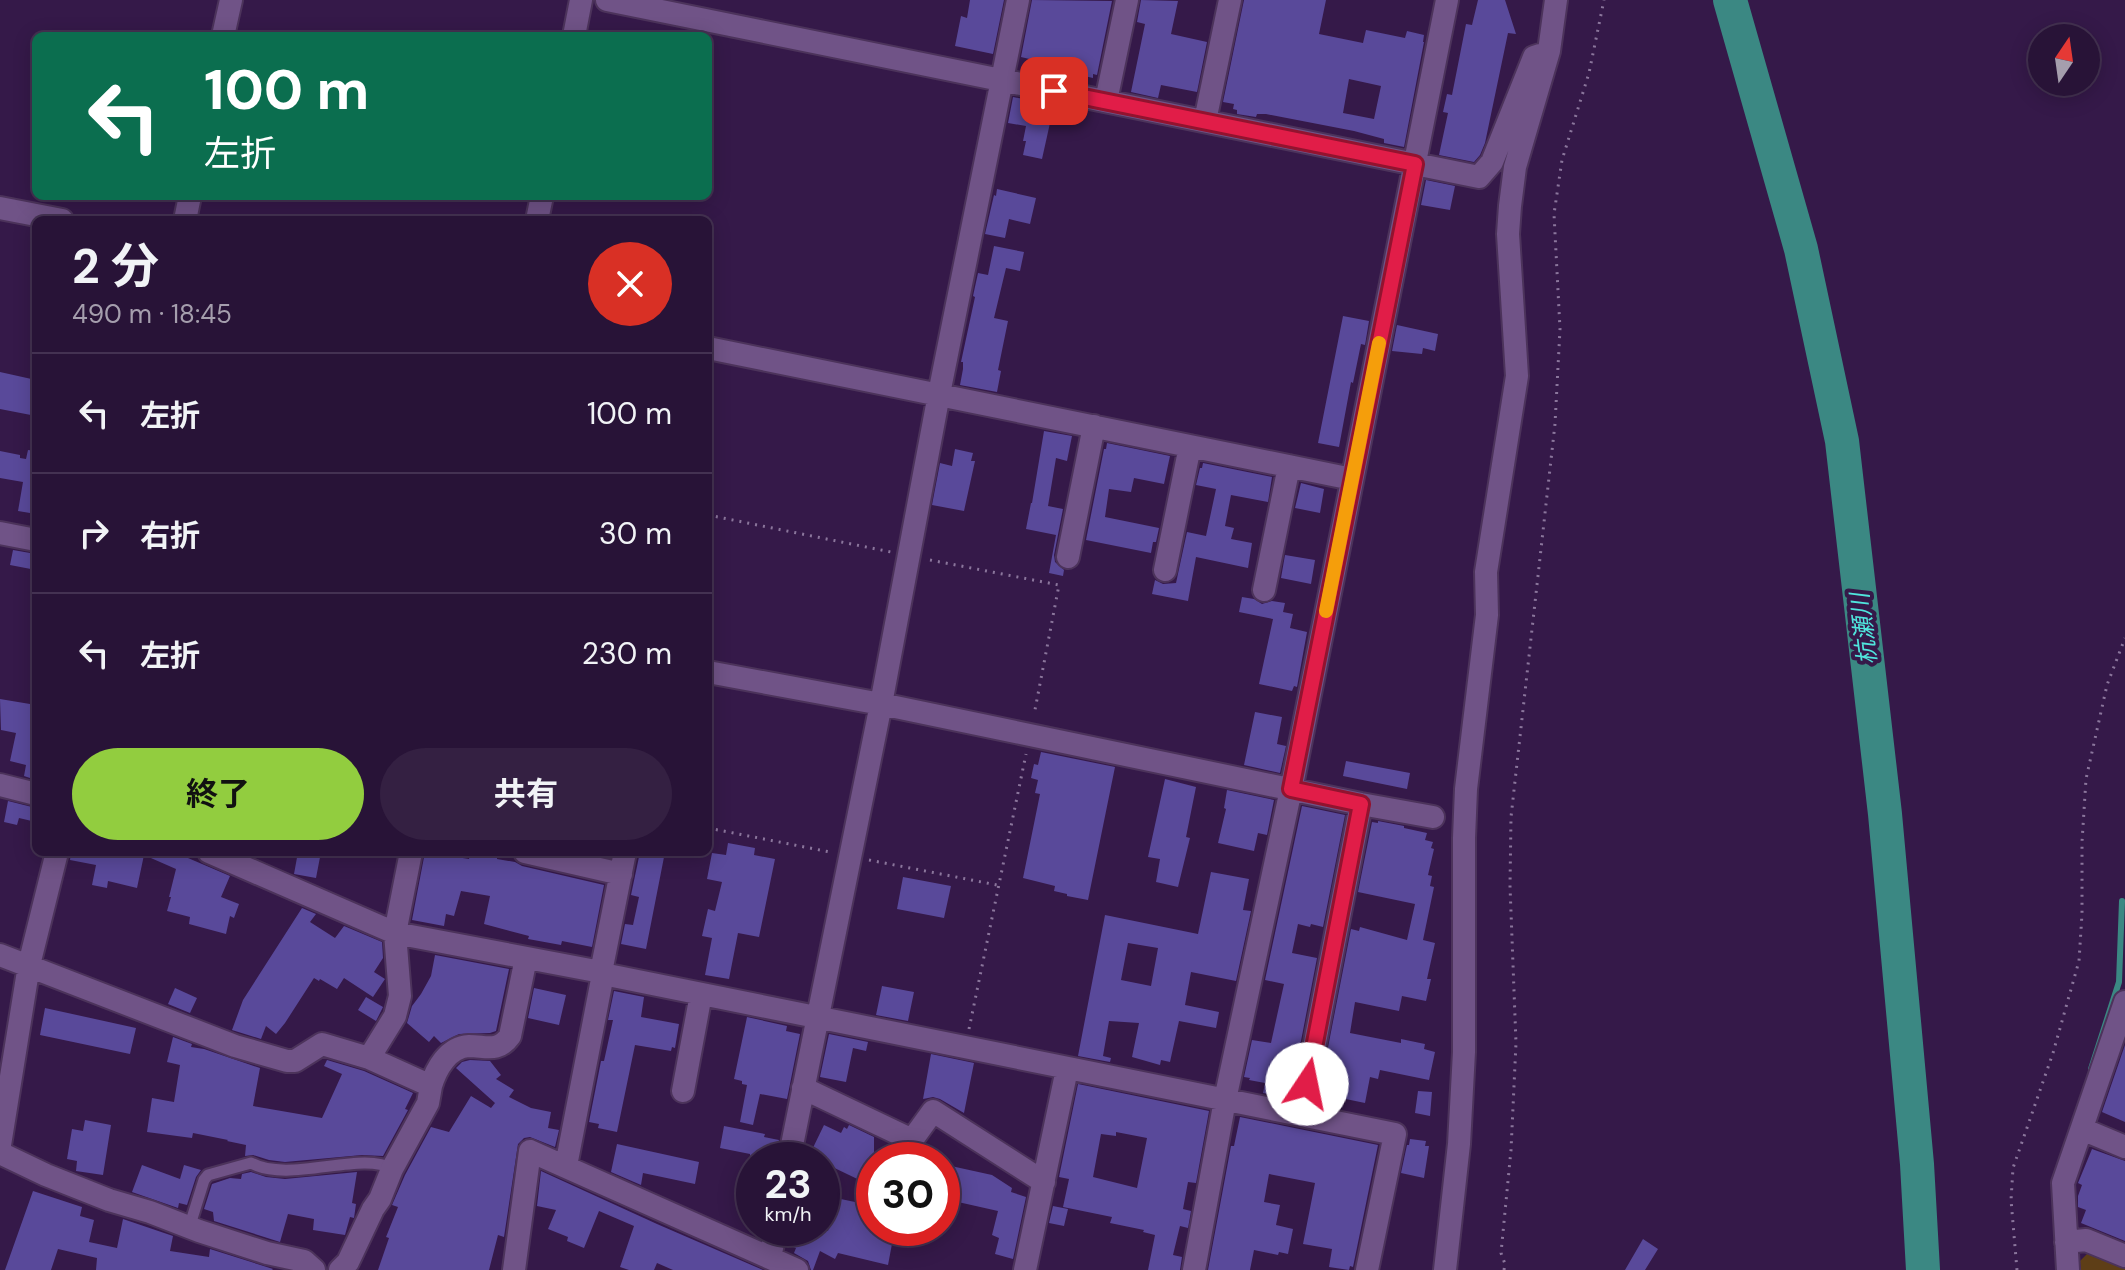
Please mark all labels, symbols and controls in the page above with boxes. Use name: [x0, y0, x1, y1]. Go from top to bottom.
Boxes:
north arrow: [2028, 24, 2100, 96]
map controls: [2028, 24, 2100, 96]
text: 100 m: [204, 53, 369, 126]
pin: [1020, 57, 1088, 125]
icon: left: [72, 64, 176, 168]
icon: arrive: [1032, 69, 1076, 113]
text: 左折: [204, 130, 276, 177]
text: 2 分: [72, 235, 159, 298]
button: close: [588, 242, 672, 326]
text: 490 m · 18:45: [72, 297, 232, 331]
icon: left: [72, 391, 116, 435]
text: 100 m: [587, 394, 672, 433]
text: 左折: [140, 396, 200, 435]
icon: right: [72, 511, 116, 555]
text: 30 m: [599, 514, 672, 553]
text: 右折: [140, 516, 200, 555]
water label: 杭瀬川: [1843, 588, 1883, 667]
icon: left: [72, 631, 116, 675]
text: 230 m: [582, 634, 672, 673]
text: 左折: [140, 636, 200, 675]
button: 終了: [72, 748, 364, 840]
button: 共有: [380, 748, 672, 840]
position arrow: [1265, 1042, 1349, 1126]
speed limit sign: 30: [856, 1142, 960, 1246]
text: 23: [764, 1158, 812, 1210]
text: km/h: [764, 1201, 812, 1227]

